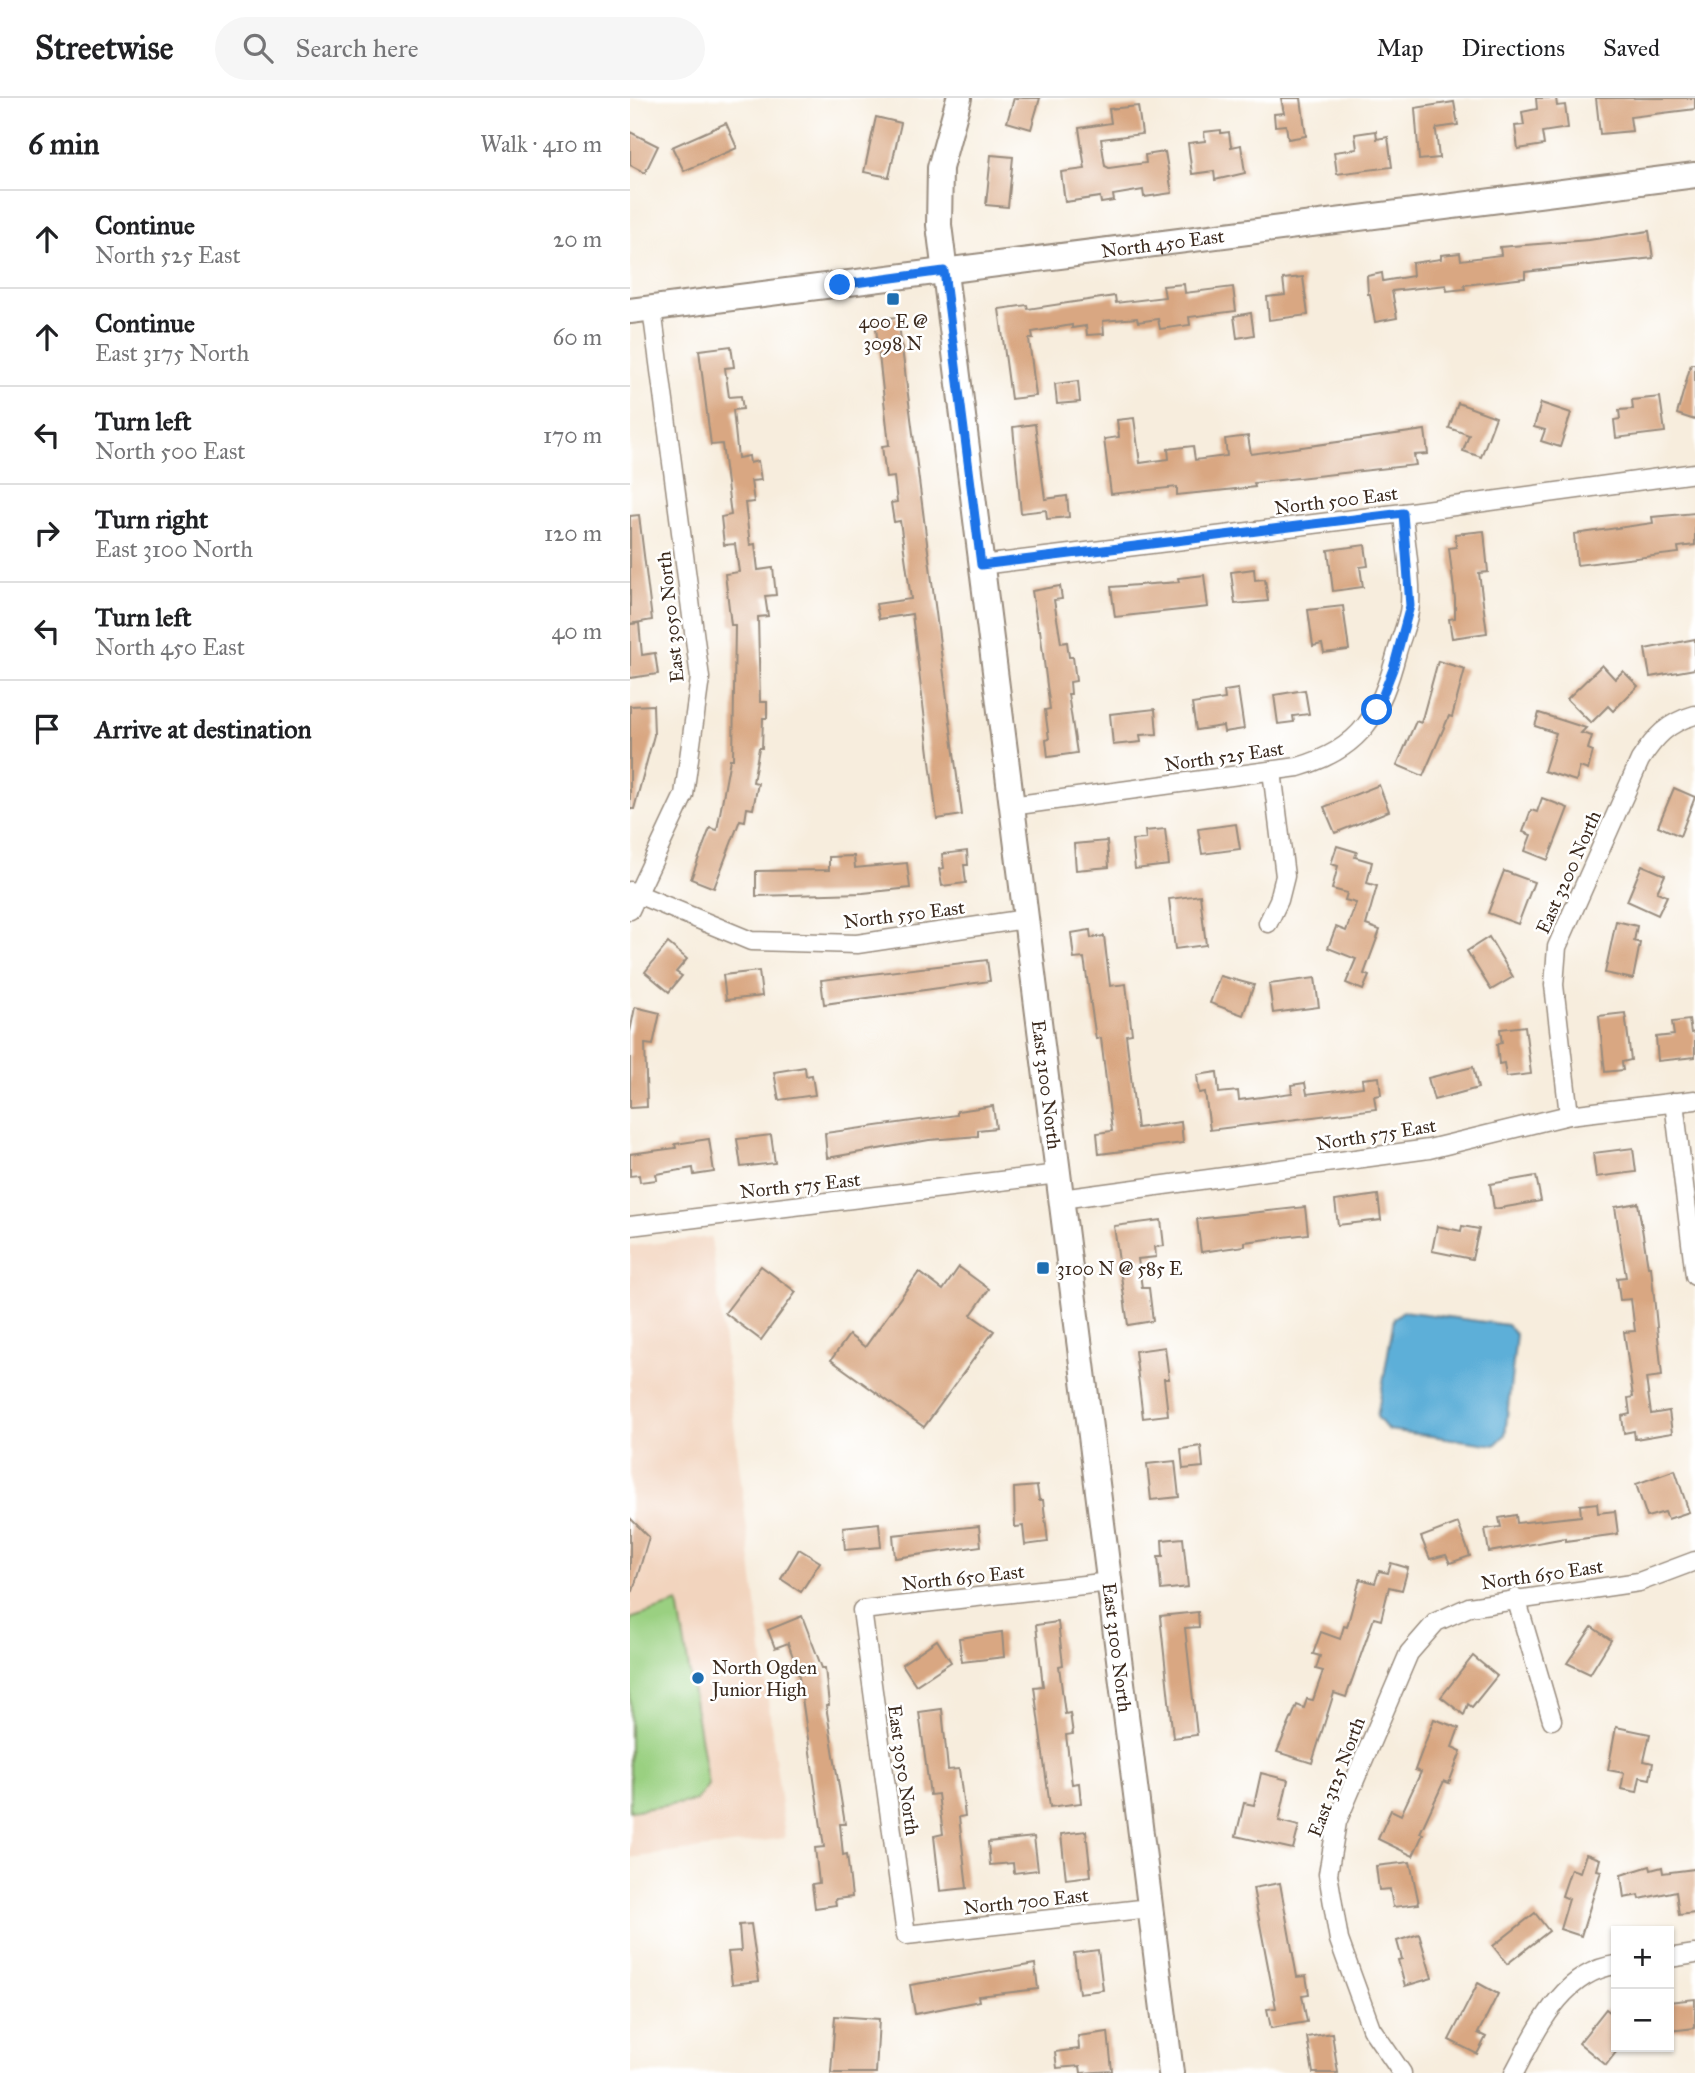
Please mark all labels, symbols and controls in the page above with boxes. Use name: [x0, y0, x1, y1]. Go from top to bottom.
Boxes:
search box: [215, 17, 705, 80]
text: Streetwise: [35, 28, 173, 68]
icon: search: [239, 29, 277, 67]
text: Search here: [295, 32, 418, 64]
text: Map: [1377, 33, 1424, 63]
text: Directions: [1462, 33, 1565, 63]
text: Saved: [1603, 33, 1660, 63]
text: 6 min: [28, 126, 100, 162]
text: Walk · 410 m: [480, 130, 602, 158]
text: Continue: [95, 209, 195, 241]
icon: ahead: [28, 220, 66, 258]
street label: North 450 East: [1100, 224, 1226, 263]
text: 20 m: [553, 225, 602, 253]
text: North 525 East: [95, 241, 241, 269]
route end: [824, 269, 855, 300]
marker: 400 E @ 3098 N: [885, 291, 901, 307]
text: Continue: [95, 307, 195, 339]
place label: 400 E @ 3098 N: [858, 310, 928, 355]
icon: ahead: [28, 318, 66, 356]
text: 60 m: [553, 323, 602, 351]
text: East 3175 North: [95, 339, 249, 367]
text: Turn left: [95, 405, 191, 437]
icon: left: [28, 416, 66, 454]
text: 170 m: [543, 421, 602, 449]
text: North 500 East: [95, 437, 245, 465]
street label: North 500 East: [1273, 481, 1399, 519]
text: Turn right: [95, 503, 208, 535]
icon: right: [28, 514, 66, 552]
text: 120 m: [544, 519, 602, 547]
text: East 3100 North: [95, 535, 253, 563]
street label: East 3050 North: [652, 550, 689, 684]
text: Turn left: [95, 601, 191, 633]
icon: left: [28, 612, 66, 650]
text: 40 m: [552, 617, 602, 645]
text: North 450 East: [95, 633, 245, 661]
route start: [1361, 694, 1392, 725]
icon: arrive: [28, 710, 66, 748]
text: Arrive at destination: [95, 713, 312, 745]
street label: North 525 East: [1163, 737, 1285, 776]
street label: East 3200 North: [1531, 807, 1606, 937]
street label: North 550 East: [842, 896, 966, 933]
street label: East 3100 North: [1027, 1019, 1066, 1151]
street label: North 575 East: [1314, 1114, 1438, 1155]
street label: North 575 East: [739, 1168, 862, 1203]
place label: 3100 N @ 585 E: [1057, 1257, 1183, 1280]
marker: 3100 N @ 585 E: [1035, 1260, 1051, 1276]
street label: North 650 East: [1480, 1555, 1605, 1594]
street label: North 650 East: [901, 1560, 1026, 1595]
street label: East 3100 North: [1098, 1581, 1137, 1714]
place label: North Ogden Junior High: [710, 1656, 817, 1702]
marker: North Ogden Junior High: [690, 1670, 706, 1686]
street label: East 3050 North: [883, 1703, 924, 1837]
street label: East 3125 North: [1303, 1714, 1370, 1840]
street label: North 700 East: [962, 1883, 1090, 1919]
map controls: [1611, 1926, 1674, 2052]
button: +: [1611, 1926, 1674, 1989]
button: −: [1611, 1989, 1674, 2052]

